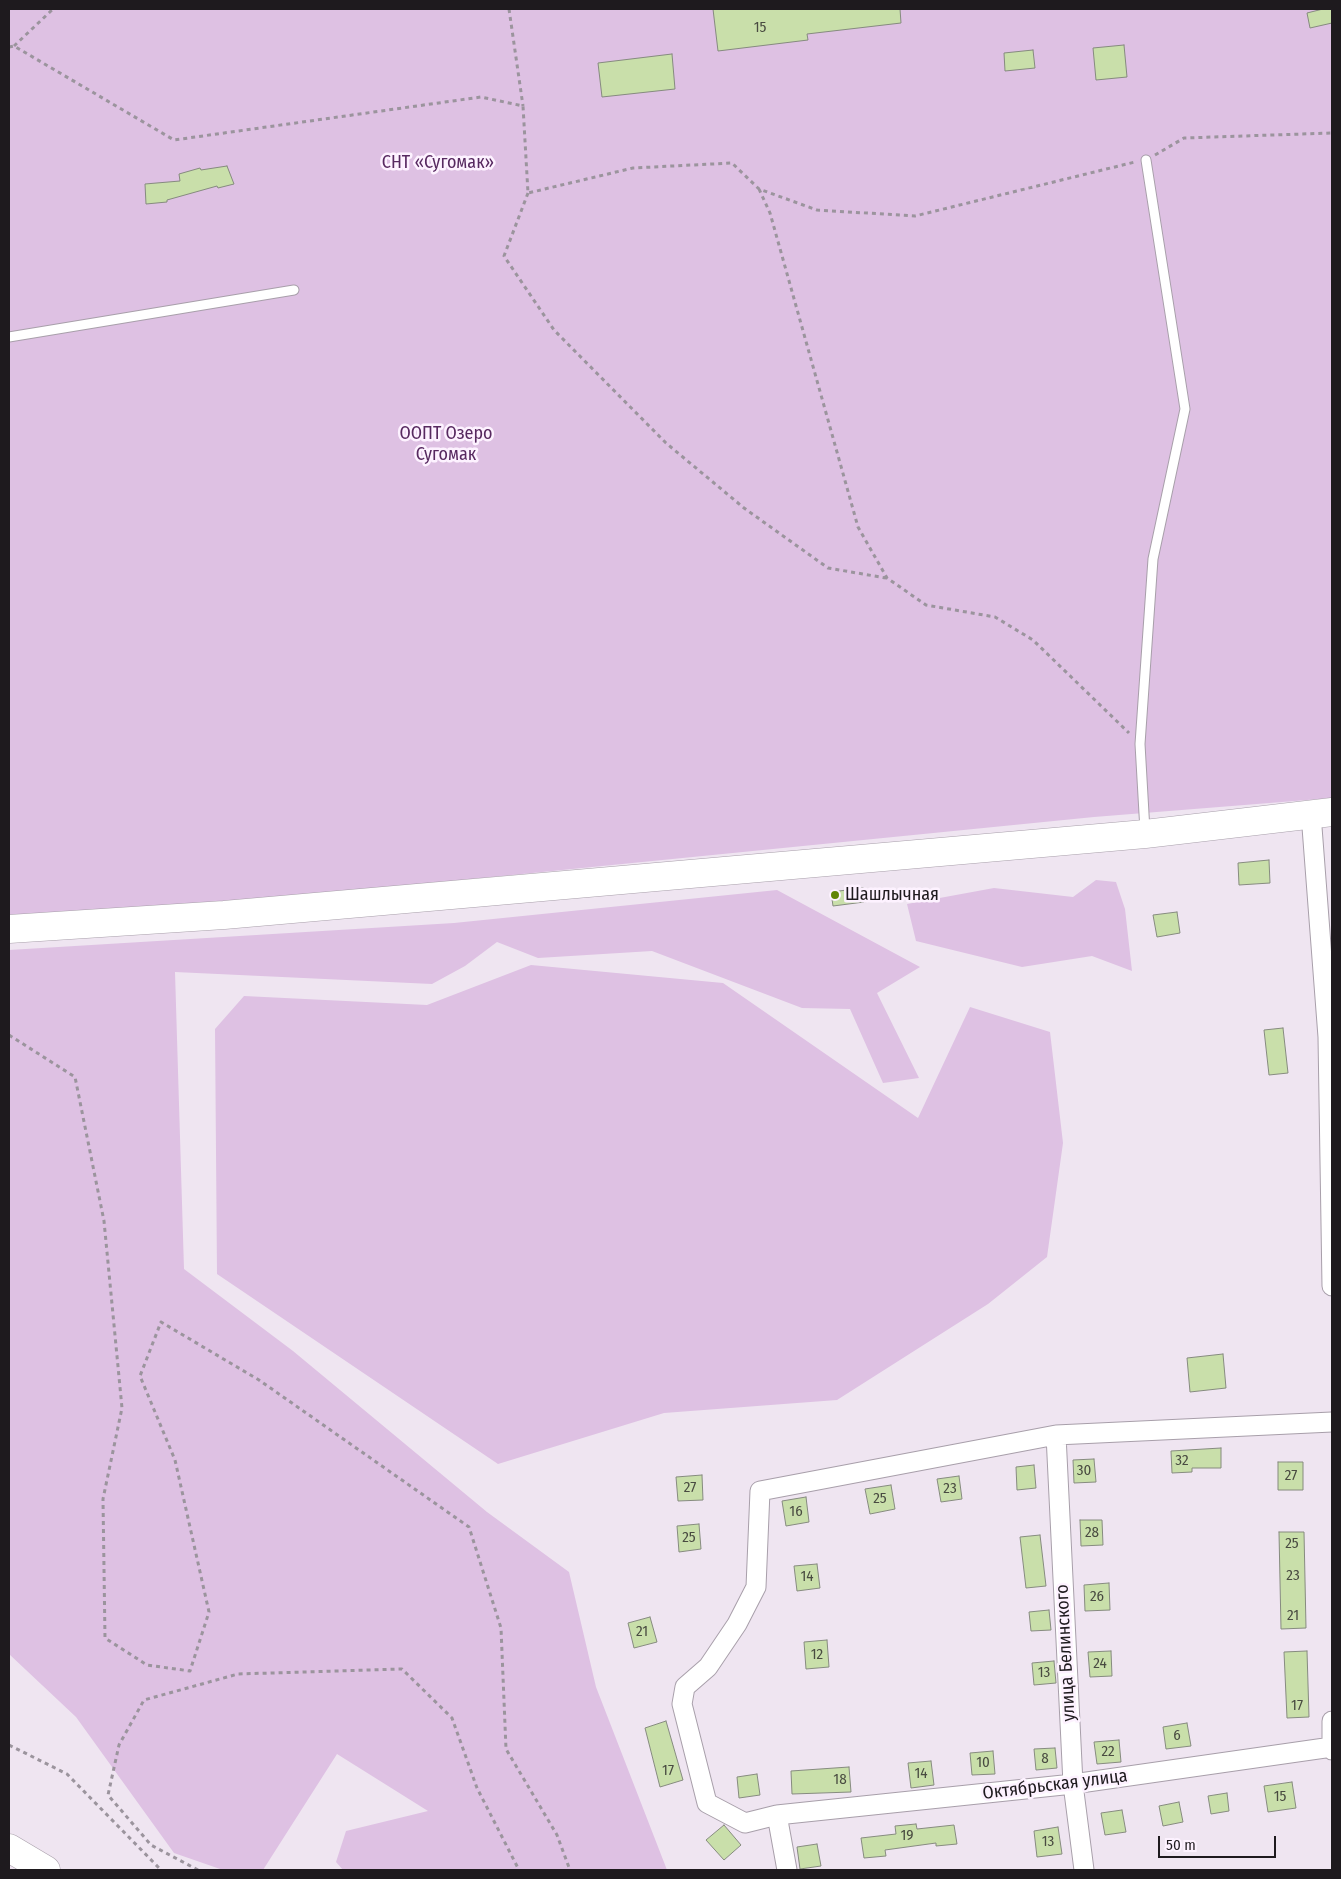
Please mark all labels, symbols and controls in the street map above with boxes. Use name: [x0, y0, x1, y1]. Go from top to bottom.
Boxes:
house number: 15: [754, 19, 766, 37]
park label: СНТ «Сугомак»: [382, 152, 494, 174]
park label: ООПТ Озеро Сугомак: [399, 423, 493, 466]
place label: Шашлычная: [845, 884, 939, 906]
marker: Шашлычная: [829, 889, 841, 901]
house number: 32: [1175, 1452, 1189, 1470]
house number: 30: [1077, 1462, 1091, 1480]
house number: 27: [1285, 1467, 1297, 1485]
house number: 27: [684, 1479, 696, 1497]
house number: 23: [943, 1480, 957, 1498]
house number: 25: [873, 1490, 887, 1508]
house number: 16: [789, 1503, 803, 1521]
house number: 28: [1085, 1524, 1099, 1542]
house number: 25: [682, 1529, 696, 1547]
house number: 25: [1285, 1535, 1299, 1553]
house number: 23: [1286, 1567, 1300, 1585]
house number: 14: [800, 1568, 814, 1586]
street label: улица Белинского: [1052, 1584, 1080, 1722]
house number: 26: [1090, 1588, 1104, 1606]
house number: 21: [1287, 1607, 1299, 1625]
house number: 21: [636, 1623, 648, 1641]
house number: 12: [811, 1646, 823, 1664]
house number: 24: [1093, 1655, 1107, 1673]
house number: 13: [1038, 1664, 1050, 1682]
house number: 17: [1291, 1697, 1303, 1715]
house number: 6: [1173, 1727, 1181, 1745]
house number: 22: [1101, 1743, 1115, 1761]
house number: 8: [1041, 1750, 1049, 1768]
house number: 10: [976, 1754, 990, 1772]
house number: 17: [662, 1762, 674, 1780]
house number: 14: [914, 1765, 928, 1783]
street label: Октябрьская улица: [981, 1765, 1129, 1805]
house number: 18: [833, 1771, 847, 1789]
house number: 15: [1274, 1788, 1286, 1806]
scale bar: [1161, 1826, 1278, 1858]
house number: 19: [900, 1827, 914, 1845]
house number: 13: [1042, 1833, 1054, 1851]
text: 50 m: [1166, 1836, 1196, 1854]

